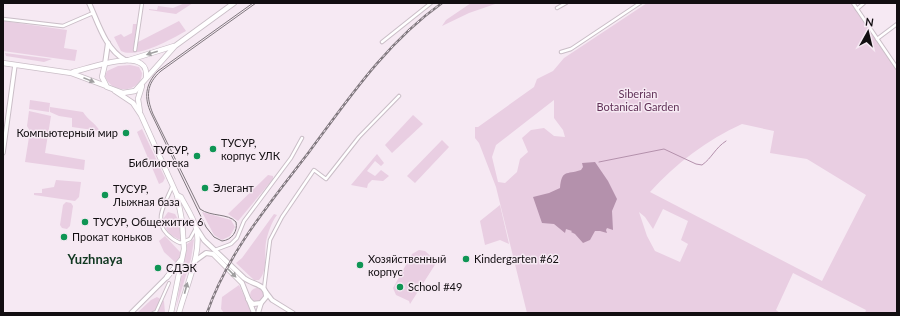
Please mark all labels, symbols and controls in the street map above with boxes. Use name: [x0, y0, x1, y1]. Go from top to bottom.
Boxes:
north arrow: [848, 12, 888, 52]
text: N: [864, 15, 875, 29]
one-way arrow: [146, 50, 158, 56]
one-way arrow: [84, 77, 96, 83]
park label: Siberian Botanical Garden: [597, 87, 679, 113]
place label: Компьютерный мир: [16, 126, 118, 139]
marker: Компьютерный мир: [121, 128, 131, 138]
place label: ТУСУР, корпус УЛК: [221, 136, 281, 162]
place label: ТУСУР, Библиотека: [129, 143, 189, 169]
marker: ТУСУР, корпус УЛК: [208, 144, 218, 154]
marker: ТУСУР, Библиотека: [192, 151, 202, 161]
place label: Элегант: [213, 181, 254, 194]
place label: ТУСУР, Лыжная база: [112, 182, 180, 208]
marker: Элегант: [200, 183, 210, 193]
marker: ТУСУР, Лыжная база: [100, 190, 110, 200]
place label: ТУСУР, Общежитие 6: [93, 215, 203, 228]
marker: ТУСУР, Общежитие 6: [80, 217, 90, 227]
place label: Прокат коньков: [72, 230, 152, 243]
marker: Прокат коньков: [59, 232, 69, 242]
district label: Yuzhnaya: [67, 251, 122, 267]
place label: Хозяйственный корпус: [368, 252, 446, 278]
place label: Kindergarten #62: [474, 252, 559, 265]
marker: Kindergarten #62: [461, 254, 471, 264]
marker: Хозяйственный корпус: [355, 260, 365, 270]
place label: СДЭК: [166, 261, 197, 274]
marker: СДЭК: [153, 263, 163, 273]
one-way arrow: [228, 268, 237, 278]
place label: School #49: [408, 280, 462, 293]
one-way arrow: [183, 281, 189, 293]
marker: School #49: [395, 282, 405, 292]

